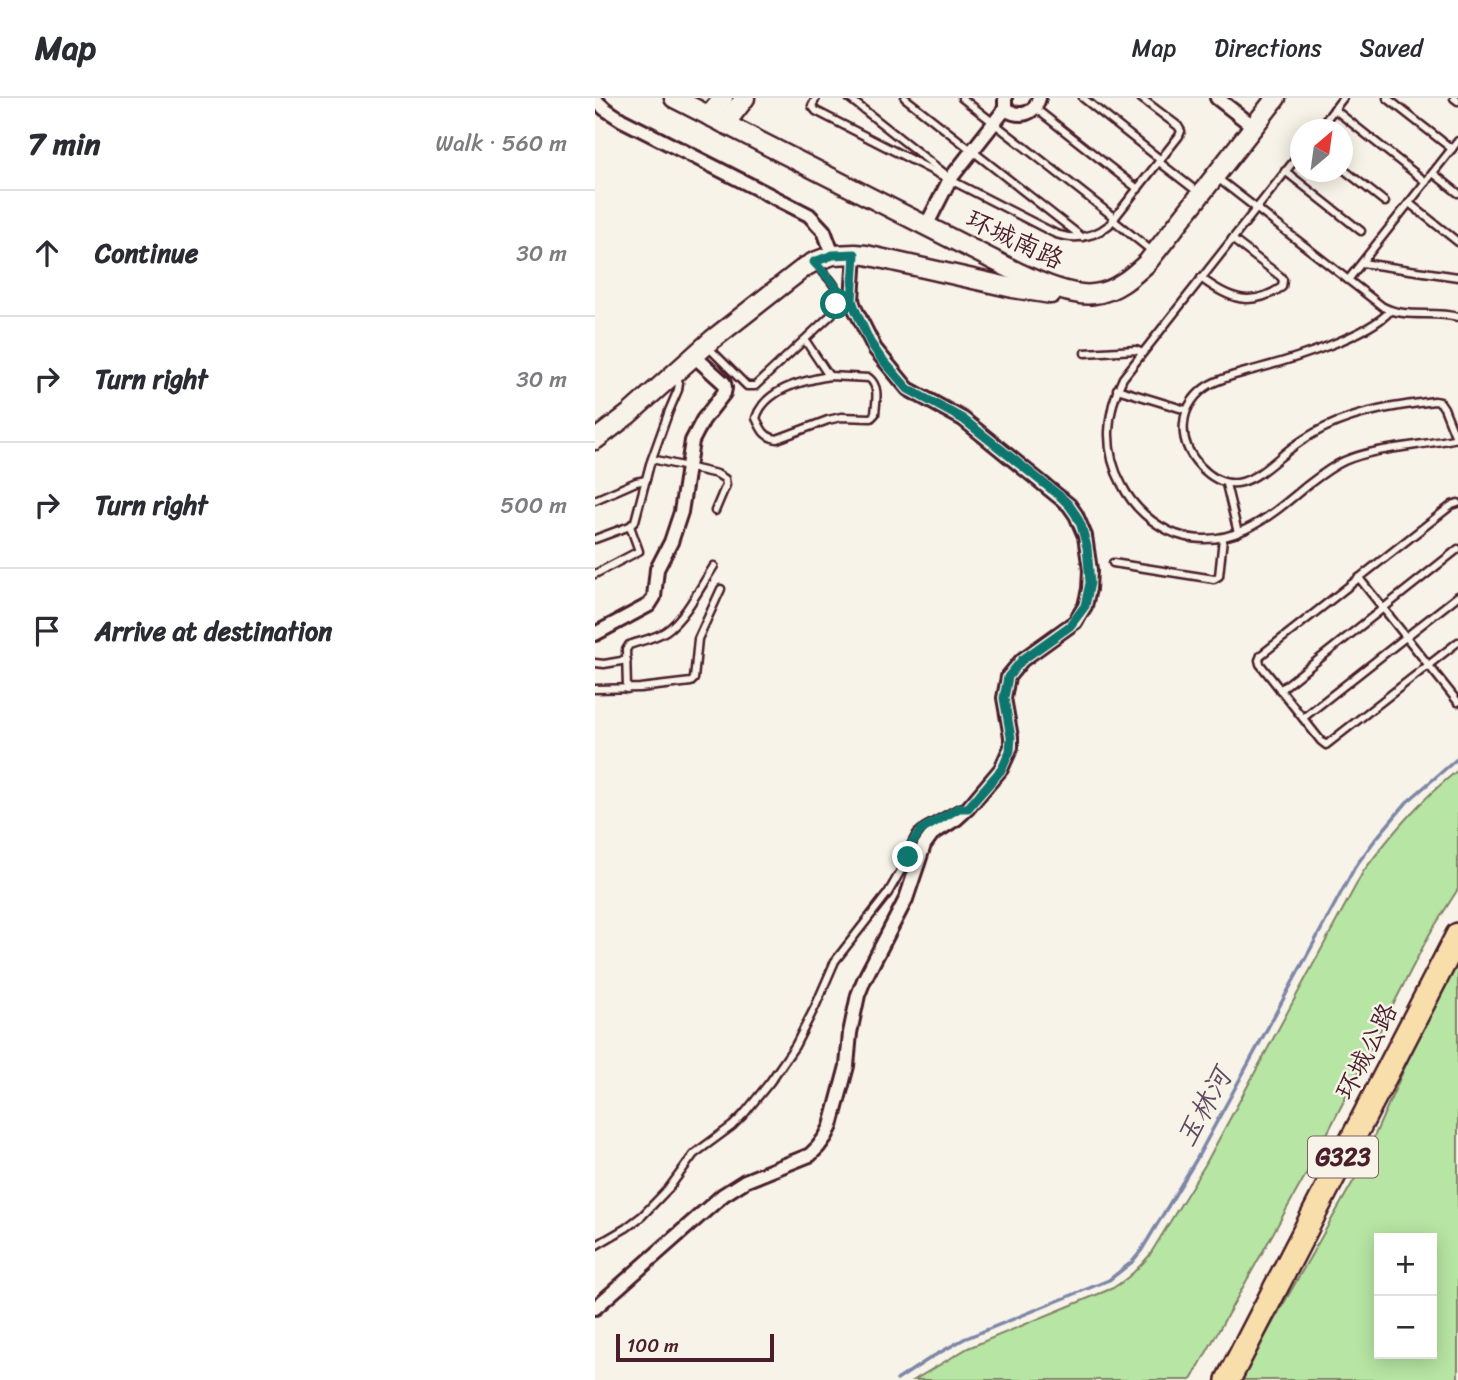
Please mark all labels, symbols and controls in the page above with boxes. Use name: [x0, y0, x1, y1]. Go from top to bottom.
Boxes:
text: Map: [35, 19, 96, 77]
text: Map: [1132, 27, 1176, 69]
text: Directions: [1214, 27, 1322, 69]
text: Saved: [1360, 27, 1423, 69]
text: 7 min: [28, 117, 100, 171]
north arrow: [1290, 119, 1353, 182]
text: Walk · 560 m: [436, 123, 567, 164]
street label: 环城南路: [958, 196, 1072, 282]
text: Continue: [95, 230, 198, 276]
text: 30 m: [516, 233, 567, 274]
icon: ahead: [28, 234, 66, 272]
route start: [820, 288, 851, 319]
text: Turn right: [95, 356, 208, 402]
text: 30 m: [516, 359, 567, 400]
icon: right: [28, 360, 66, 398]
text: Turn right: [95, 482, 208, 528]
text: 500 m: [500, 485, 567, 526]
icon: right: [28, 486, 66, 524]
text: Arrive at destination: [95, 608, 332, 654]
icon: arrive: [28, 612, 66, 650]
route end: [892, 841, 923, 872]
street label: 环城公路: [1322, 994, 1410, 1108]
water label: 玉林河: [1162, 1055, 1247, 1156]
road number: G323: [1308, 1136, 1378, 1177]
map controls: [1374, 1233, 1437, 1359]
button: +: [1374, 1233, 1437, 1296]
button: −: [1374, 1296, 1437, 1359]
text: 100 m: [627, 1329, 679, 1362]
scale bar: [616, 1331, 773, 1363]

